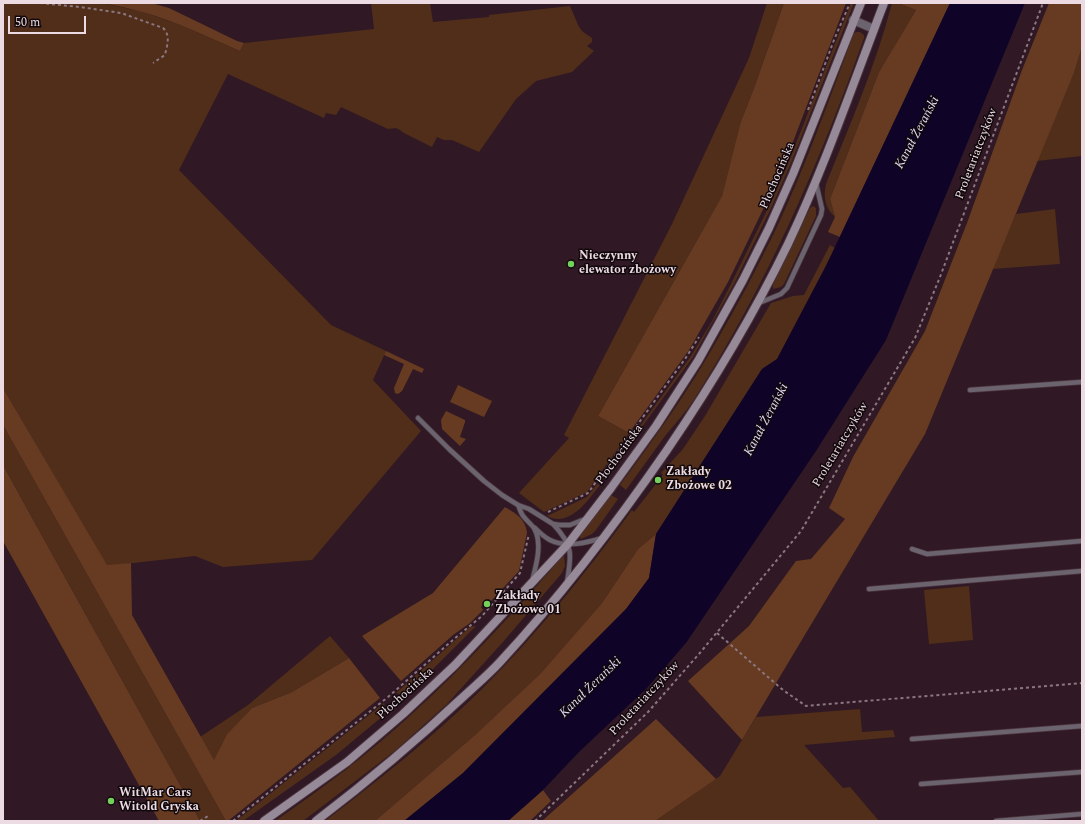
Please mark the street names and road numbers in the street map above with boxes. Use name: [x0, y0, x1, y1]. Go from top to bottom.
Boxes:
street label: Proletariatczyków: [953, 107, 1001, 201]
street label: Płochocińska: [757, 140, 799, 212]
street label: Proletariatczyków: [810, 400, 872, 490]
street label: Płochocińska: [593, 422, 647, 488]
street label: Proletariatczyków: [607, 659, 683, 739]
street label: Płochocińska: [375, 665, 437, 723]

